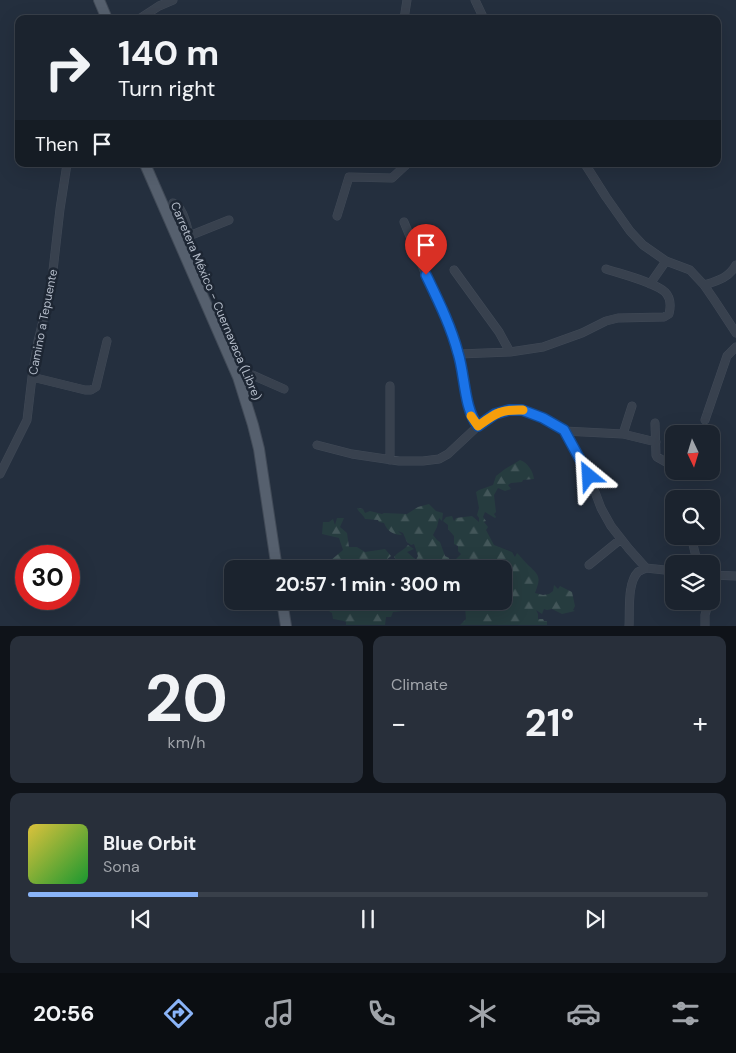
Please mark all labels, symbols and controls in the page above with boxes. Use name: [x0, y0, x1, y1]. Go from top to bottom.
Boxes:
text: 140 m: [118, 30, 219, 76]
icon: right: [35, 35, 100, 100]
text: Turn right: [118, 74, 215, 103]
icon: arrive: [88, 130, 116, 158]
text: Then: [35, 132, 78, 157]
street label: Carretera México - Cuernavaca (Libre): [167, 199, 265, 403]
pin: [405, 224, 447, 275]
icon: arrive: [412, 231, 440, 259]
street label: Camino a Tepuente: [25, 268, 61, 376]
north arrow: [665, 425, 720, 480]
map controls: [665, 425, 720, 610]
position arrow: [562, 449, 614, 501]
button: search: [665, 490, 720, 545]
speed limit sign: 30: [15, 545, 80, 610]
button: layers: [665, 555, 720, 610]
text: 20:57 · 1 min · 300 m: [275, 572, 461, 597]
text: 20: [145, 657, 228, 741]
text: Climate: [391, 674, 448, 695]
text: 21°: [525, 698, 574, 748]
text: −: [391, 705, 406, 742]
text: +: [693, 705, 708, 742]
text: km/h: [168, 732, 205, 753]
text: Blue Orbit: [103, 831, 196, 856]
text: Sona: [103, 856, 140, 877]
icon: previous: [127, 905, 155, 933]
icon: pause: [354, 905, 382, 933]
icon: next: [581, 905, 609, 933]
icon: directions: [161, 996, 196, 1031]
icon: music: [262, 996, 297, 1031]
icon: phone: [364, 996, 399, 1031]
icon: climate: [465, 996, 500, 1031]
icon: car: [566, 996, 601, 1031]
icon: filters: [668, 996, 703, 1031]
text: 20:56: [33, 999, 95, 1028]

